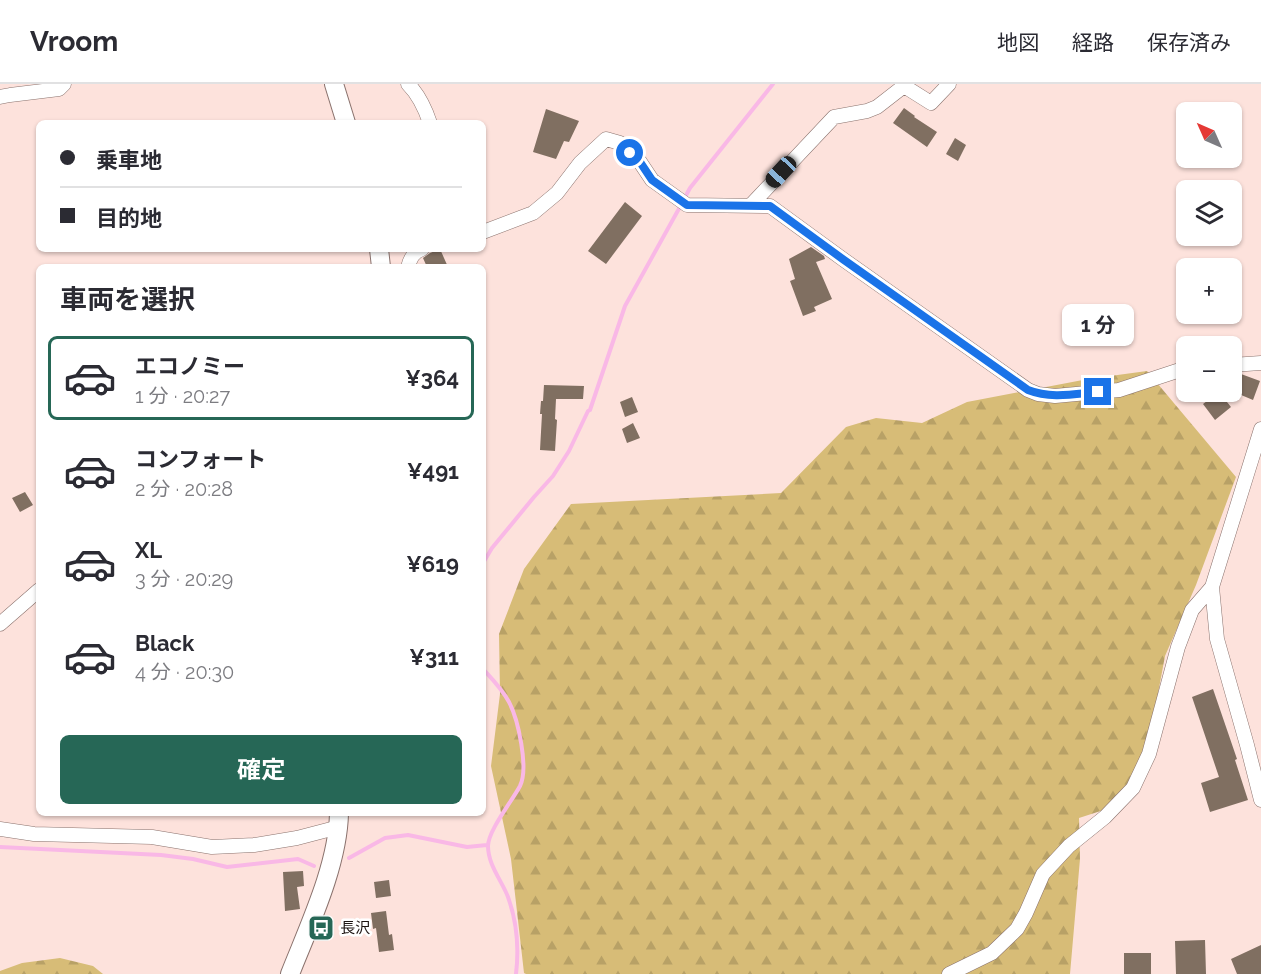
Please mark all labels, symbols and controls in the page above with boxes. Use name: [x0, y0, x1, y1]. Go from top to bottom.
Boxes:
text: Vroom: [30, 25, 118, 58]
text: 地図: [997, 30, 1039, 55]
text: 経路: [1072, 30, 1114, 55]
text: 保存済み: [1147, 30, 1231, 55]
north arrow: [1176, 102, 1242, 168]
map controls: [1176, 102, 1242, 402]
route start: [616, 139, 643, 166]
text: 乗車地: [96, 147, 162, 173]
car: [762, 153, 800, 191]
button: layers: [1176, 180, 1242, 246]
text: 目的地: [96, 205, 162, 231]
button: +: [1176, 258, 1242, 324]
text: 車両を選択: [60, 284, 195, 315]
callout: 1 分: [1062, 305, 1134, 347]
text: 1 分: [1081, 313, 1115, 337]
button: −: [1176, 336, 1242, 402]
icon: car: [63, 351, 117, 405]
text: エコノミー: [135, 353, 245, 379]
text: ¥364: [405, 365, 459, 391]
route end: [1084, 378, 1111, 405]
text: 1 分 · 20:27: [135, 384, 230, 408]
icon: car: [63, 444, 117, 498]
text: コンフォート: [135, 446, 266, 472]
text: ¥491: [407, 458, 459, 484]
text: 2 分 · 20:28: [135, 477, 233, 501]
icon: car: [63, 537, 117, 591]
text: XL: [135, 537, 162, 563]
text: ¥619: [406, 551, 459, 577]
text: 3 分 · 20:29: [135, 567, 233, 591]
icon: car: [63, 630, 117, 684]
text: Black: [135, 630, 194, 656]
text: ¥311: [409, 644, 459, 670]
text: 4 分 · 20:30: [135, 660, 234, 684]
button: 確定: [60, 735, 462, 804]
bus stop icon: 長沢: [306, 913, 336, 943]
place label: 長沢: [340, 919, 370, 937]

